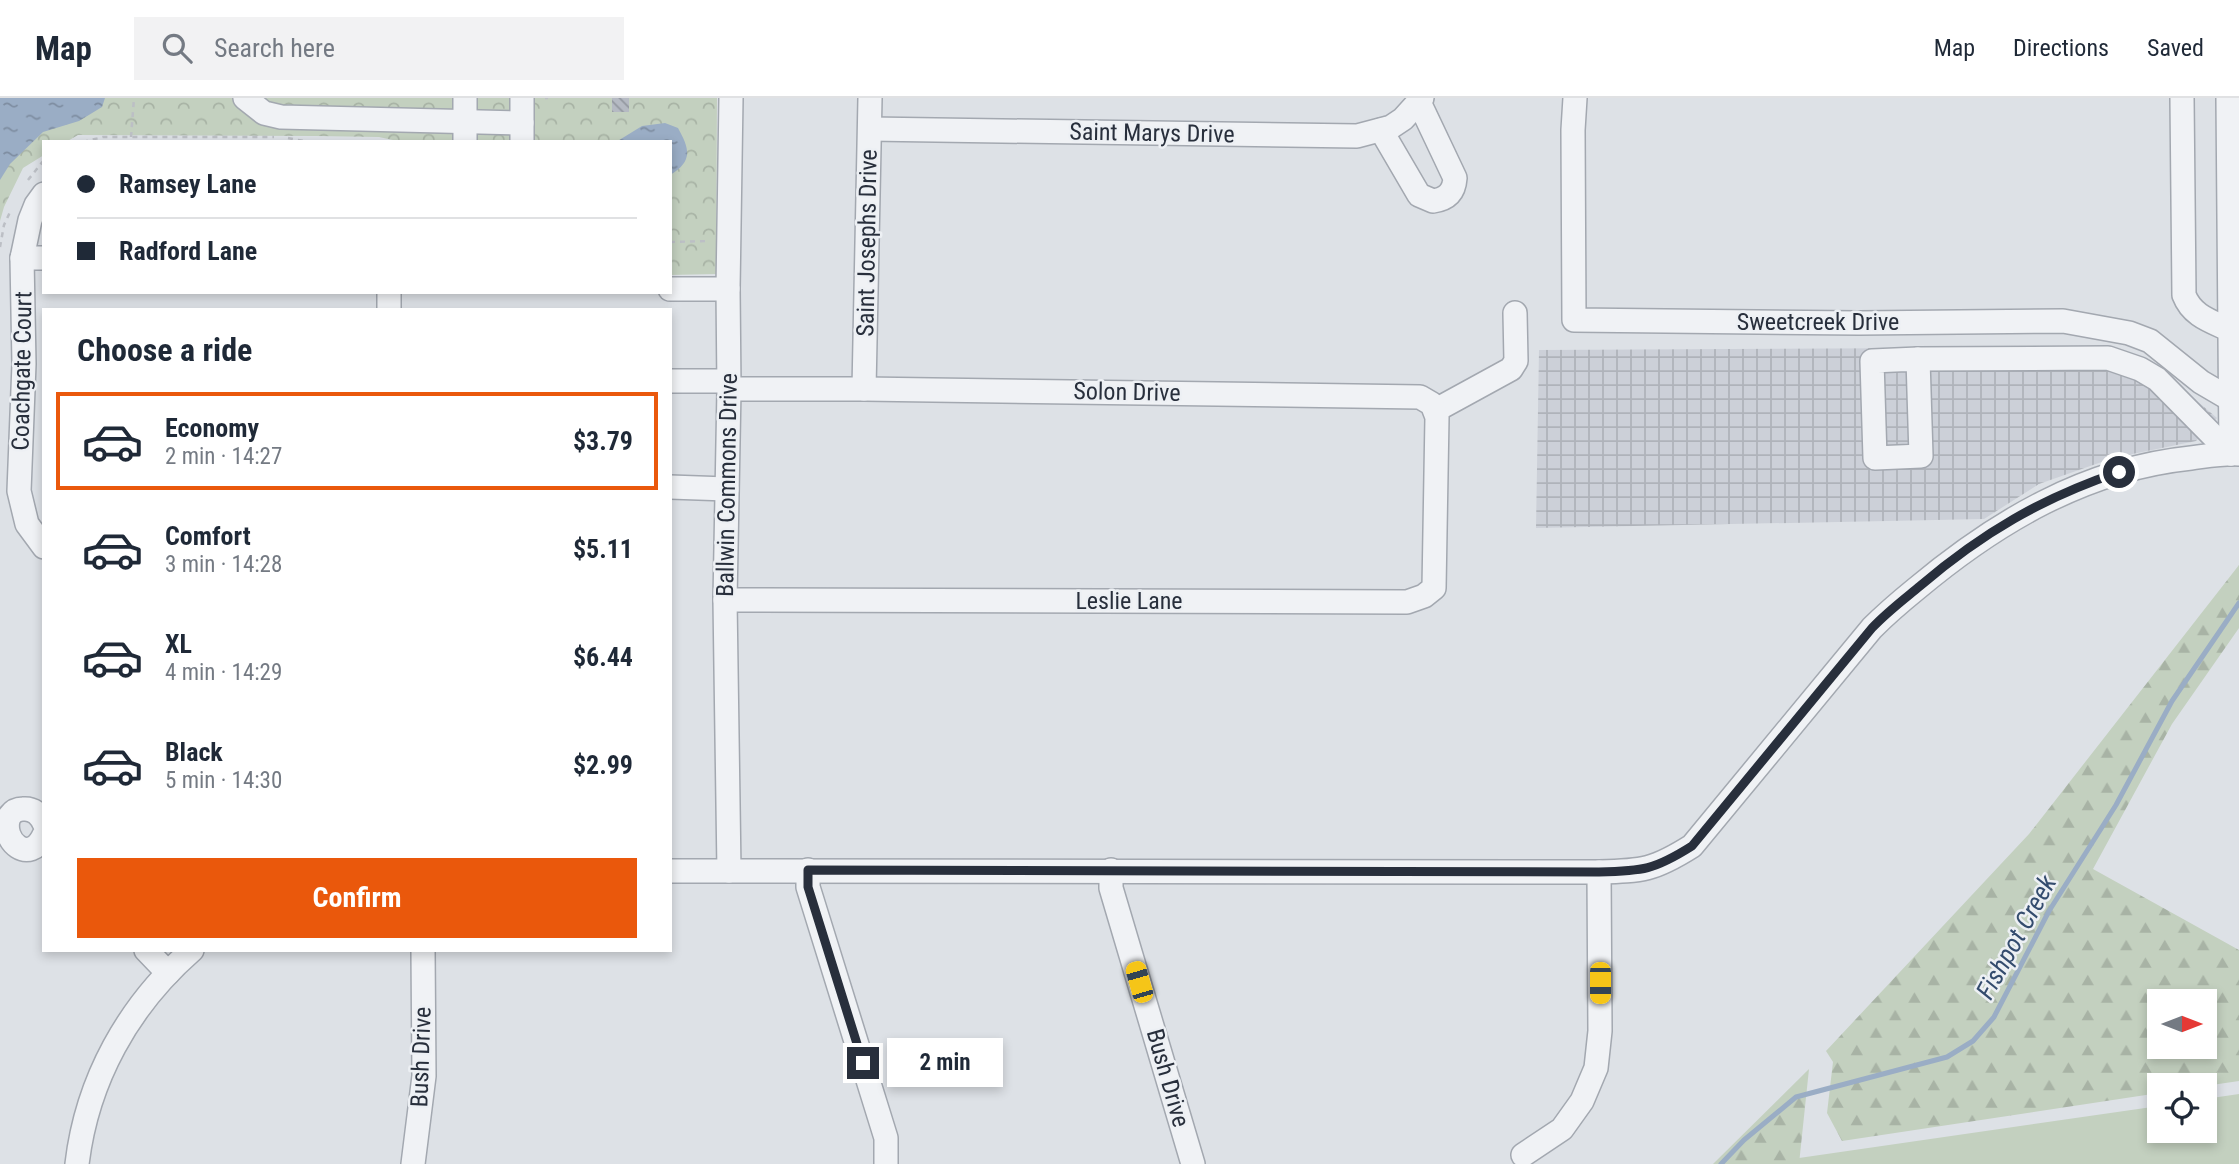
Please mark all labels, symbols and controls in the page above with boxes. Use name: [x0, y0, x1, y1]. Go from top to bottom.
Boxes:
search box: [134, 17, 624, 80]
text: Map: [35, 29, 92, 68]
icon: search: [158, 29, 196, 67]
text: Search here: [214, 33, 335, 63]
text: Map: [1934, 34, 1975, 62]
text: Directions: [2013, 34, 2109, 62]
text: Saved: [2147, 34, 2204, 62]
street label: Saint Marys Drive: [1069, 118, 1235, 148]
street label: Saint Josephs Drive: [851, 149, 883, 337]
text: Ramsey Lane: [119, 169, 257, 199]
text: Radford Lane: [119, 236, 257, 266]
street label: Coachgate Court: [7, 291, 37, 451]
street label: Sweetcreek Drive: [1737, 308, 1899, 336]
text: Choose a ride: [77, 331, 252, 369]
street label: Ballwin Commons Drive: [711, 373, 743, 597]
street label: Solon Drive: [1073, 377, 1181, 407]
icon: car: [81, 410, 144, 473]
text: Economy: [165, 413, 259, 443]
text: $3.79: [573, 426, 633, 456]
text: 2 min · 14:27: [165, 443, 282, 470]
route start: [2103, 456, 2135, 488]
icon: car: [81, 518, 144, 581]
text: Comfort: [165, 521, 251, 551]
text: $5.11: [573, 534, 633, 564]
text: 3 min · 14:28: [165, 551, 282, 578]
street label: Leslie Lane: [1075, 587, 1183, 615]
icon: car: [81, 626, 144, 689]
text: XL: [165, 629, 192, 659]
text: $6.44: [573, 642, 633, 672]
text: 4 min · 14:29: [165, 659, 282, 686]
icon: car: [81, 734, 144, 797]
text: Black: [165, 737, 223, 767]
text: $2.99: [573, 750, 633, 780]
text: 5 min · 14:30: [165, 767, 282, 794]
button: Confirm: [77, 858, 637, 938]
water label: Fishpot Creek: [1970, 869, 2063, 1004]
car: [1124, 959, 1155, 1005]
car: [1590, 962, 1611, 1004]
north arrow: [2147, 989, 2217, 1059]
map controls: [2147, 989, 2217, 1143]
street label: Bush Drive: [405, 1006, 437, 1108]
street label: Bush Drive: [1141, 1026, 1195, 1130]
callout: 2 min: [888, 1038, 1003, 1088]
route end: [847, 1047, 879, 1079]
text: 2 min: [919, 1049, 971, 1076]
button: locate: [2147, 1073, 2217, 1143]

